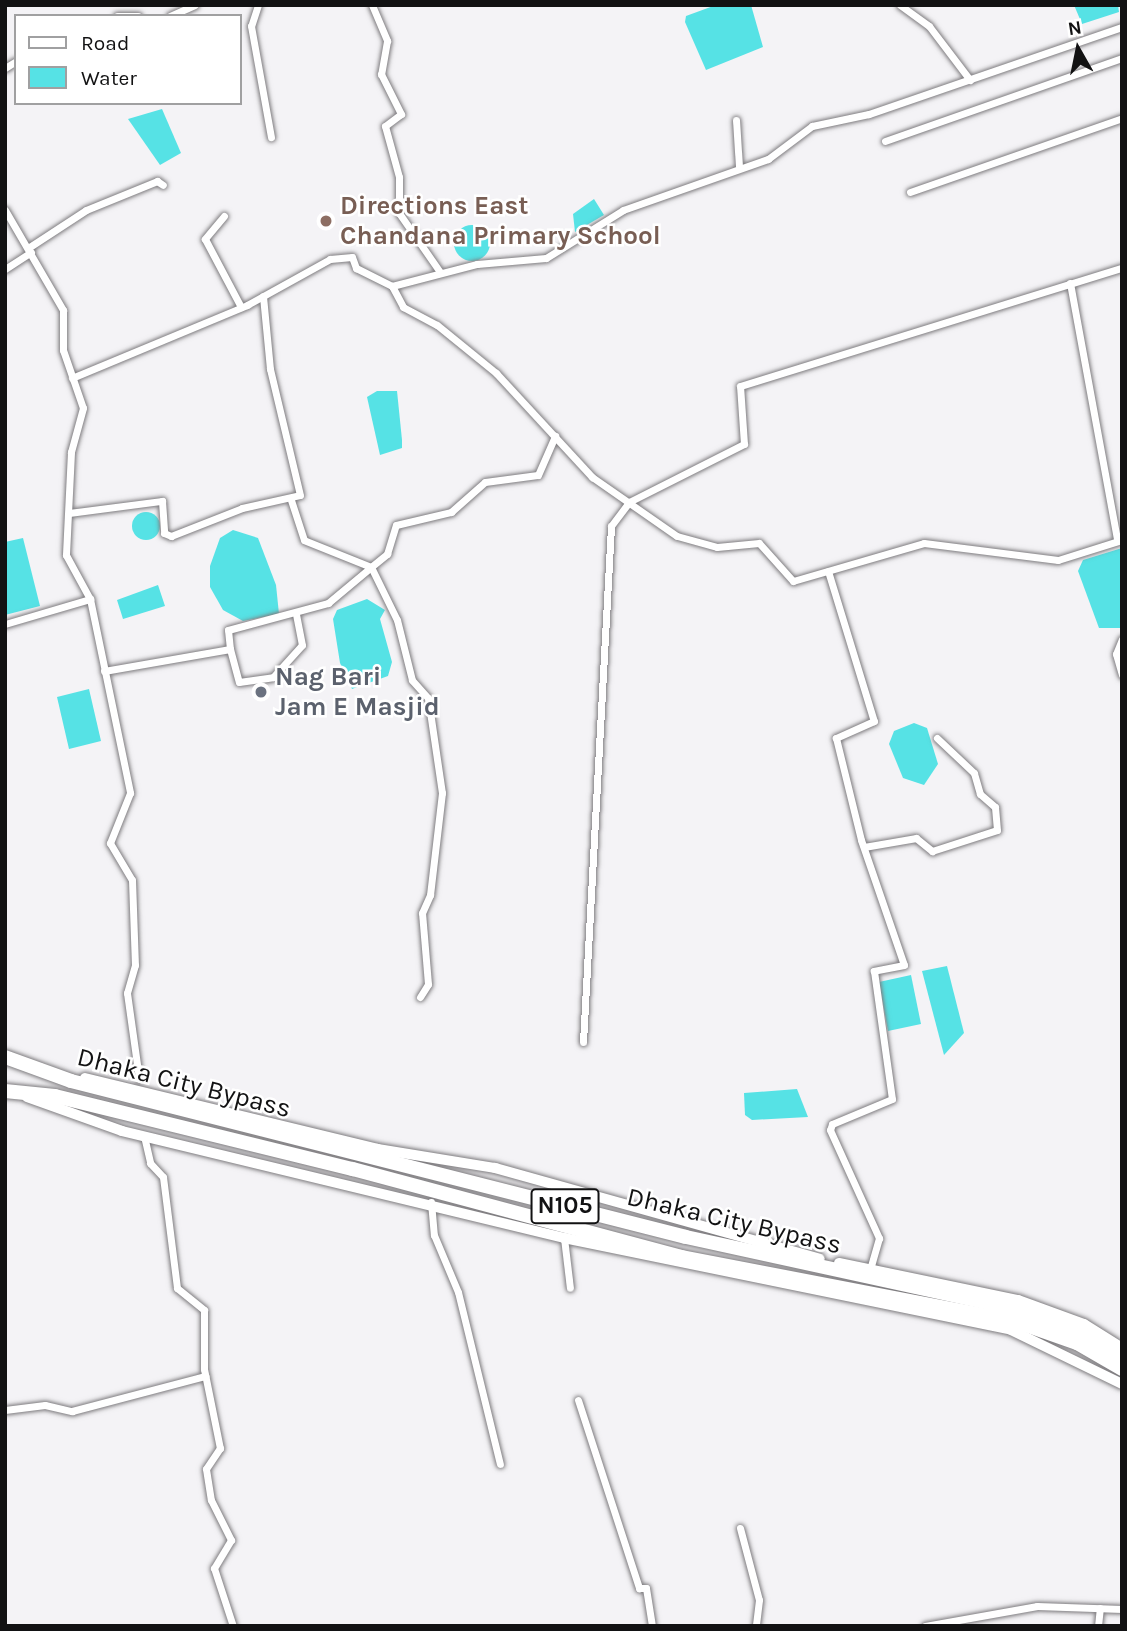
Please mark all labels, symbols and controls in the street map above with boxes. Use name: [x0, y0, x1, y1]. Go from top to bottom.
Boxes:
legend: [14, 14, 242, 105]
north arrow: [1043, 14, 1113, 84]
text: N: [1066, 16, 1083, 40]
text: Road: [81, 31, 129, 55]
text: Water: [81, 66, 137, 90]
place label: Directions East Chandana Primary School: [340, 190, 661, 252]
marker: Directions East Chandana Primary School: [318, 213, 334, 229]
place label: Nag Bari Jam E Masjid: [275, 661, 440, 722]
marker: Nag Bari Jam E Masjid: [253, 684, 269, 700]
street label: Dhaka City Bypass: [74, 1041, 294, 1125]
street label: Dhaka City Bypass: [624, 1181, 844, 1261]
road number: N105: [530, 1186, 600, 1226]

